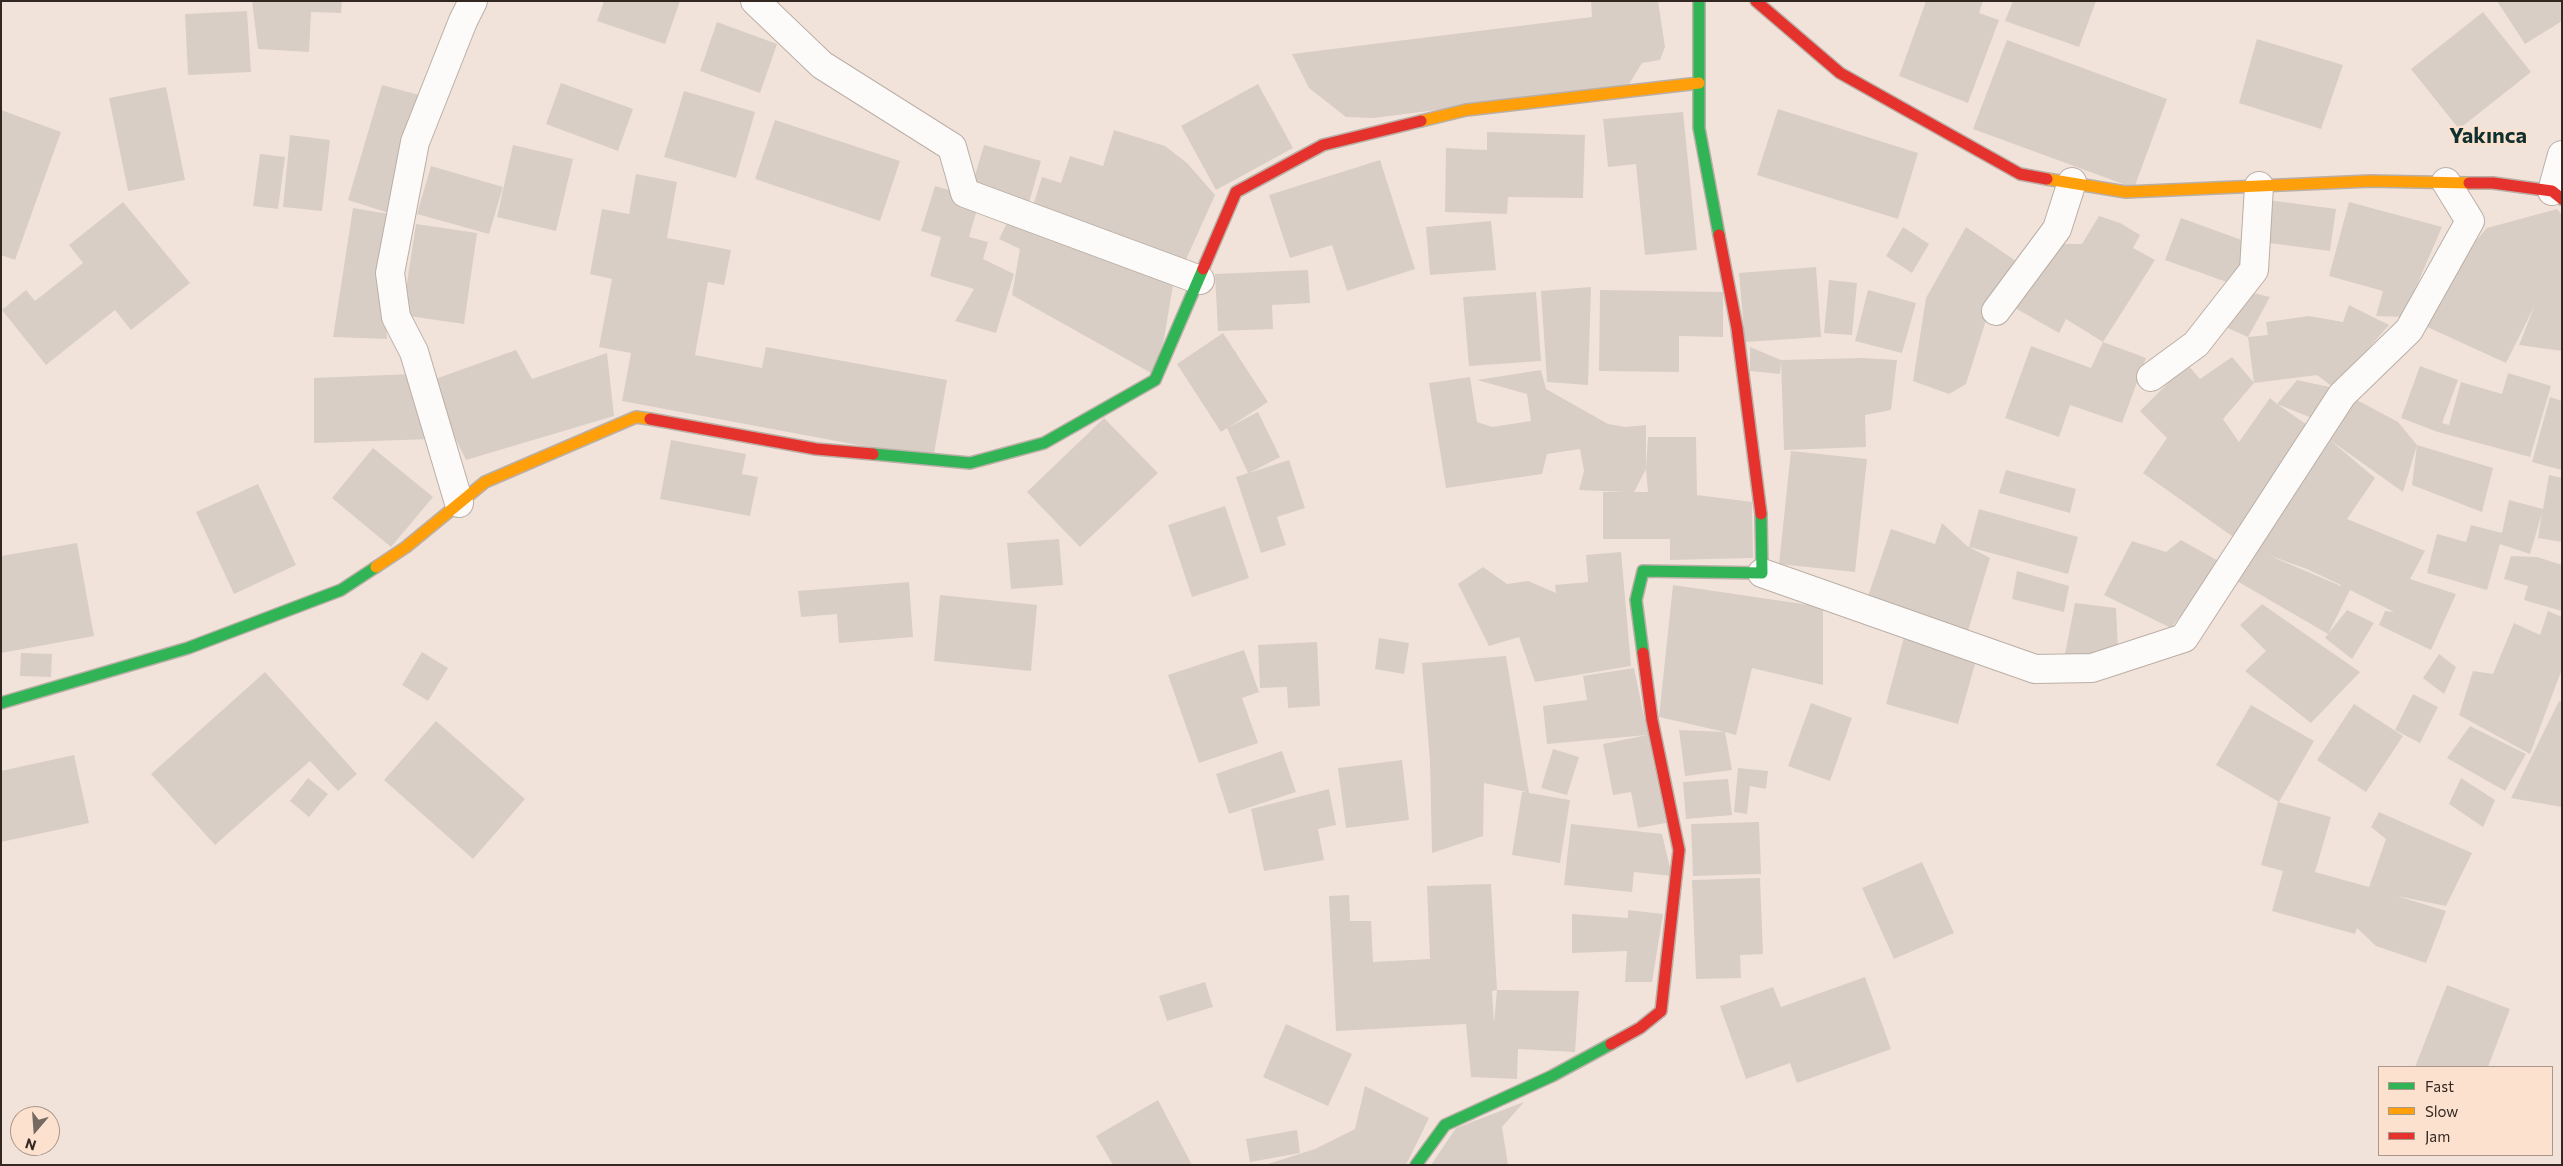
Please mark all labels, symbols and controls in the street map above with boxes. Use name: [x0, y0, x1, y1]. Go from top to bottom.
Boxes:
district label: Yakınca: [2449, 123, 2527, 149]
legend: [2378, 1066, 2553, 1156]
text: Fast: [2425, 1077, 2454, 1095]
text: Slow: [2425, 1102, 2458, 1120]
north arrow: [10, 1106, 60, 1156]
text: Jam: [2425, 1127, 2450, 1145]
text: N: [23, 1135, 38, 1154]

